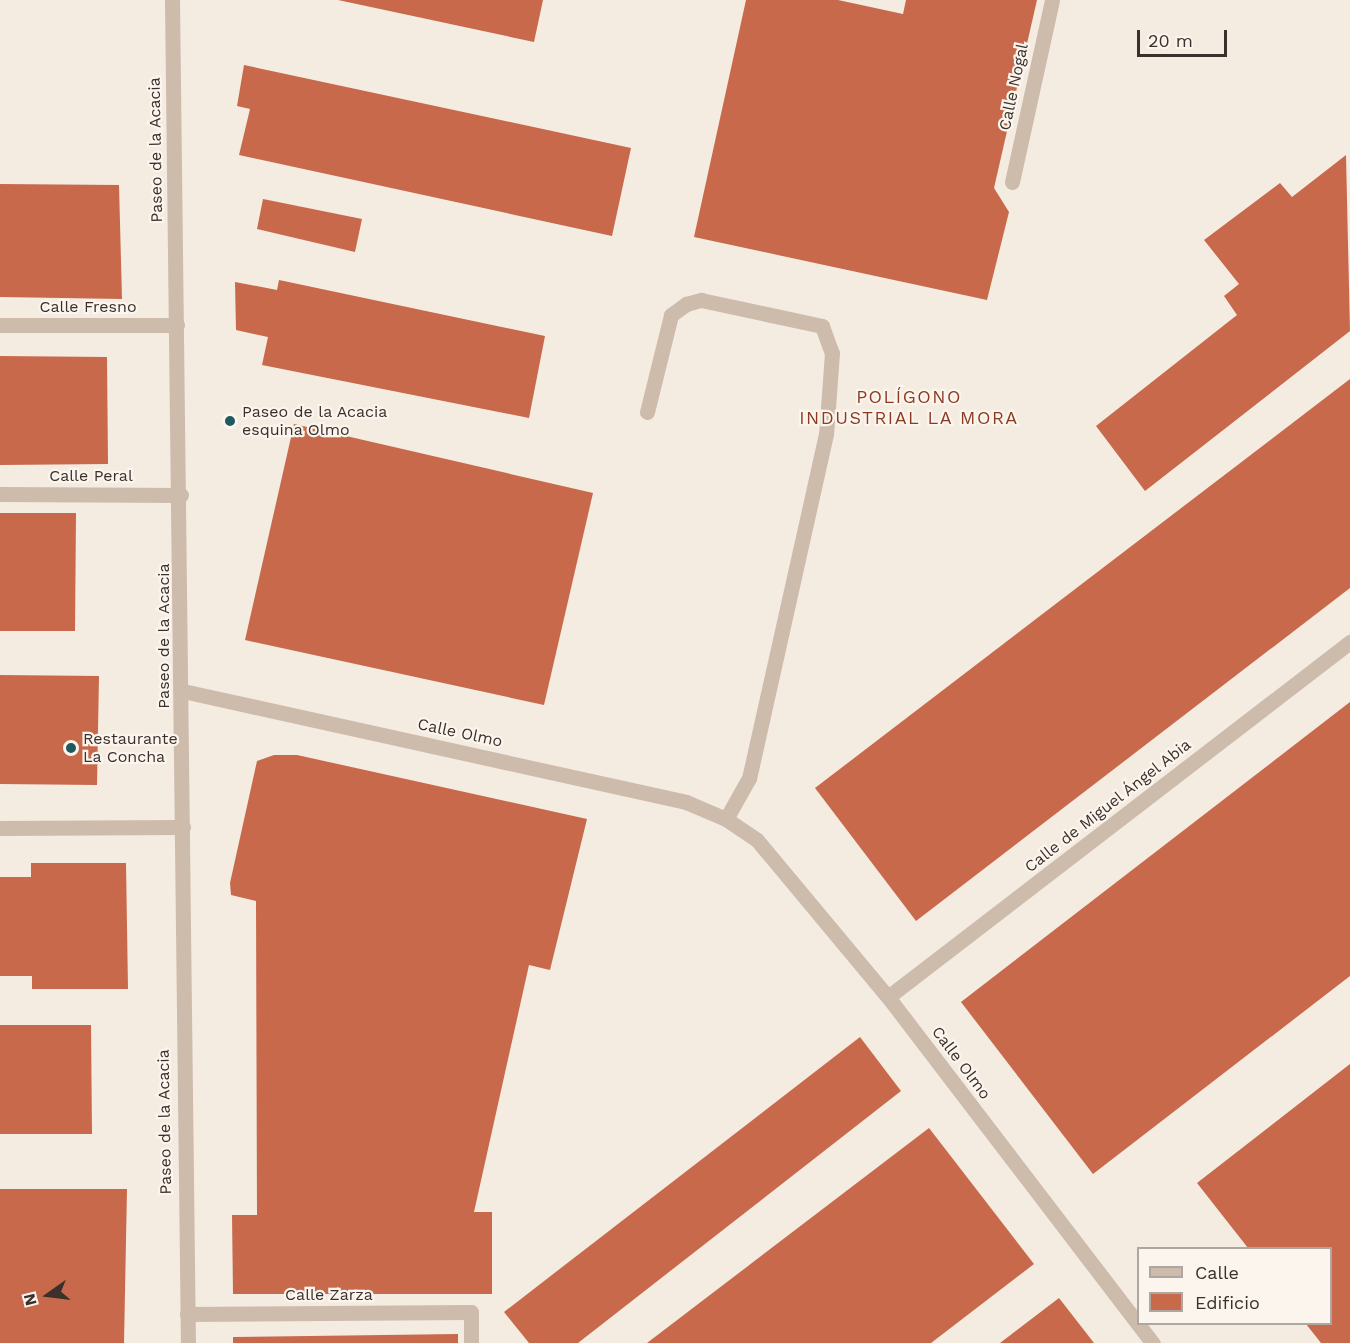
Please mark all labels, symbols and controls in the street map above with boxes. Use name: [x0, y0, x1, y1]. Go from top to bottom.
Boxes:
scale bar: [1140, 18, 1230, 56]
text: 20 m: [1148, 30, 1193, 51]
street label: Calle Nogal: [995, 42, 1033, 132]
street label: Paseo de la Acacia: [145, 77, 167, 223]
street label: Calle Fresno: [39, 297, 137, 317]
district label: POLÍGONO INDUSTRIAL LA MORA: [799, 387, 1019, 430]
place label: Paseo de la Acacia esquina Olmo: [242, 402, 388, 440]
marker: Paseo de la Acacia esquina Olmo: [223, 414, 237, 428]
street label: Calle Peral: [49, 466, 133, 486]
street label: Paseo de la Acacia: [154, 563, 174, 709]
street label: Calle Olmo: [416, 715, 504, 751]
place label: Restaurante La Concha: [83, 729, 178, 767]
street label: Calle de Miguel Ángel Abia: [1020, 735, 1196, 877]
marker: Restaurante La Concha: [64, 741, 78, 755]
street label: Calle Olmo: [927, 1023, 995, 1103]
street label: Paseo de la Acacia: [154, 1049, 176, 1195]
legend: [1137, 1247, 1332, 1325]
text: Calle: [1195, 1262, 1239, 1283]
north arrow: [18, 1265, 78, 1325]
street label: Calle Zarza: [285, 1285, 373, 1305]
text: N: [19, 1291, 41, 1308]
text: Edificio: [1195, 1292, 1260, 1313]

